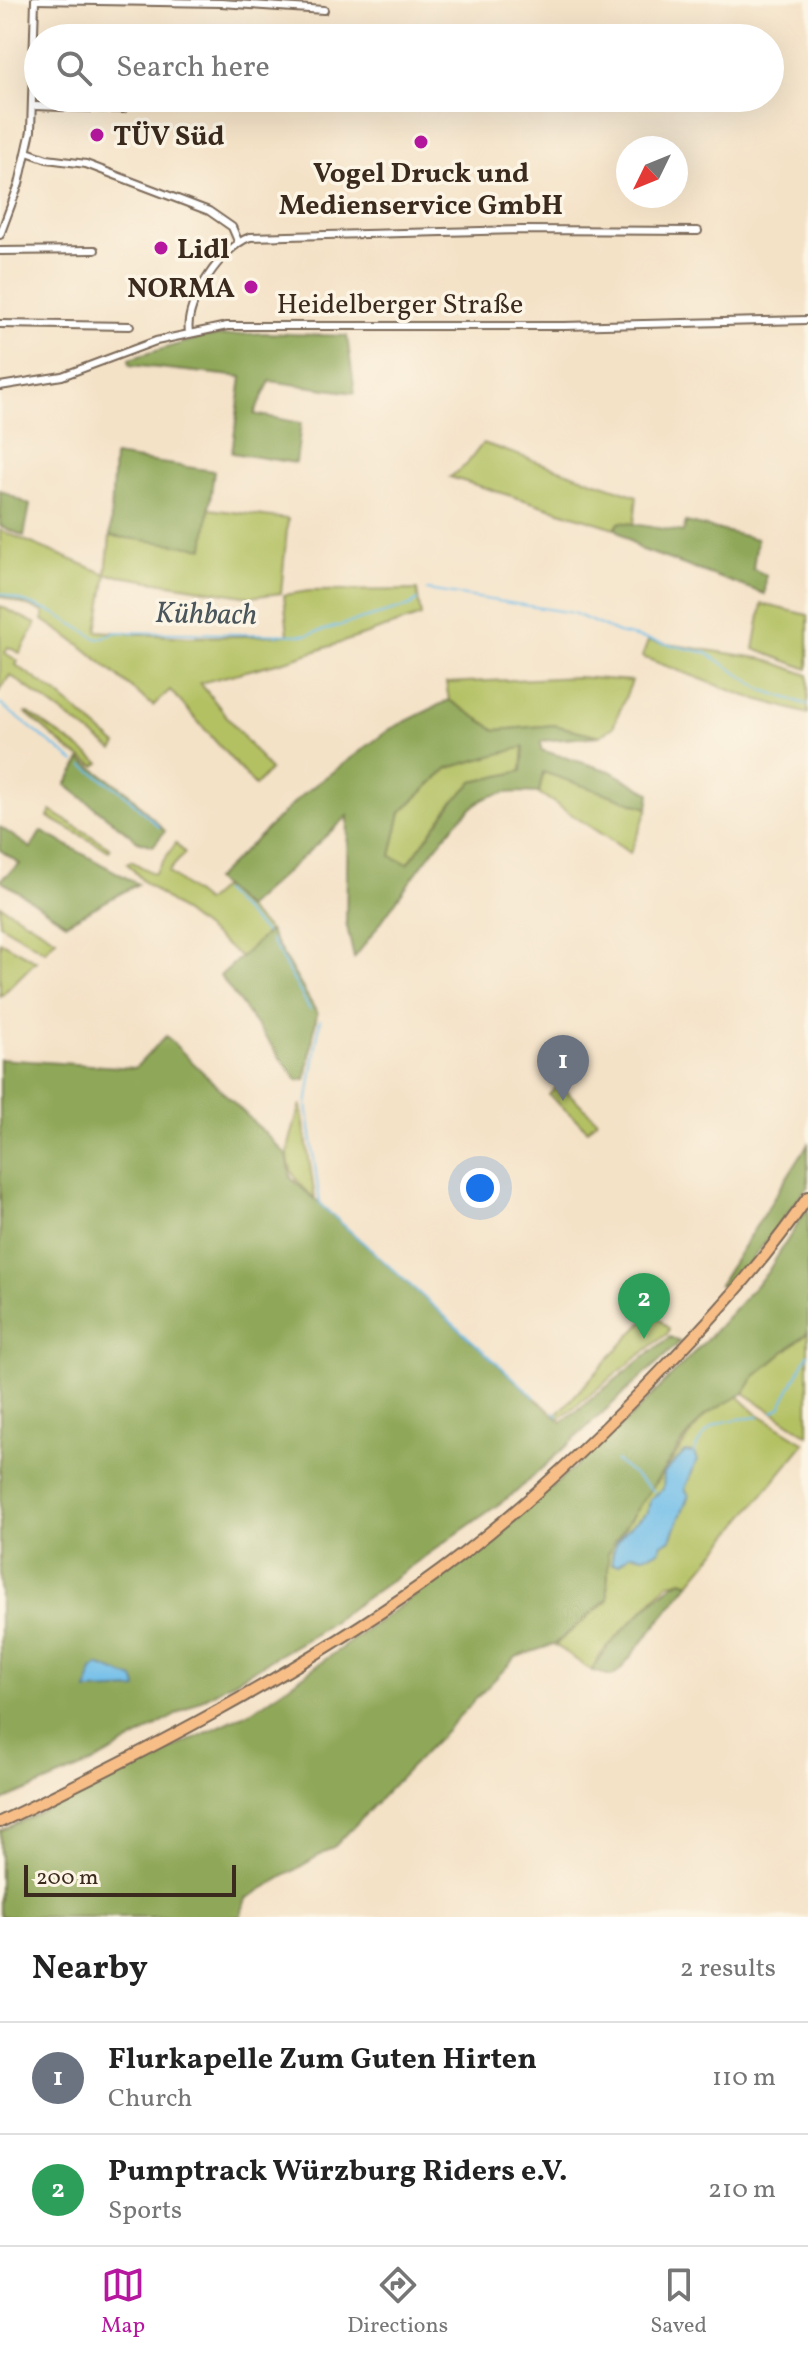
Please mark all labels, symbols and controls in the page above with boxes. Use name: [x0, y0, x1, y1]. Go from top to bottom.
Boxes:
search box: [24, 24, 784, 112]
icon: search: [52, 46, 96, 90]
text: Search here: [116, 47, 270, 89]
place label: TÜV Süd: [113, 118, 225, 157]
marker: TÜV Süd: [88, 126, 106, 144]
marker: Vogel Druck und Medienservice GmbH: [412, 133, 430, 151]
north arrow: [616, 136, 688, 208]
place label: Vogel Druck und Medienservice GmbH: [279, 155, 563, 226]
place label: Lidl: [177, 231, 230, 270]
marker: Lidl: [152, 239, 170, 257]
place label: NORMA: [127, 270, 235, 309]
marker: NORMA: [242, 278, 260, 296]
street label: Heidelberger Straße: [277, 286, 523, 325]
water label: Kühbach: [154, 593, 257, 637]
pin: 1: [537, 1035, 589, 1101]
your location: [460, 1168, 500, 1208]
pin: 2: [618, 1273, 670, 1339]
scale bar: [24, 1861, 236, 1897]
text: 200 m: [36, 1863, 98, 1894]
text: Nearby: [32, 1946, 148, 1993]
text: 2 results: [680, 1951, 776, 1987]
text: Flurkapelle Zum Guten Hirten: [108, 2039, 537, 2081]
text: 1: [53, 2060, 63, 2096]
text: 110 m: [712, 2060, 776, 2096]
text: Church: [108, 2081, 193, 2117]
text: Pumptrack Würzburg Riders e.V.: [108, 2151, 568, 2193]
text: 2: [51, 2172, 65, 2208]
text: 210 m: [708, 2172, 776, 2208]
text: Sports: [108, 2193, 182, 2229]
tab: Map: [101, 2263, 145, 2342]
tab: Directions: [347, 2263, 448, 2342]
tab: Saved: [650, 2263, 707, 2342]

